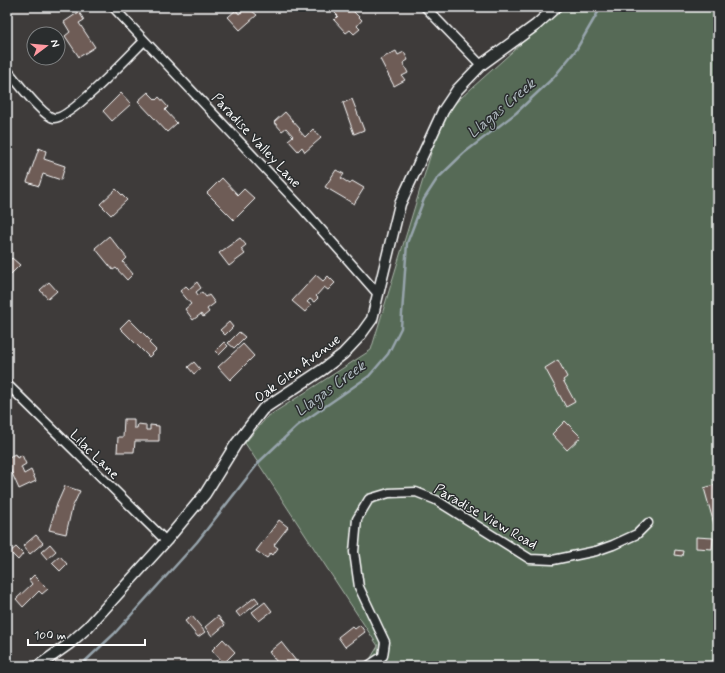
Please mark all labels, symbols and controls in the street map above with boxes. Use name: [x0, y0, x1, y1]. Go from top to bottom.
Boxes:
north arrow: [26, 26, 66, 66]
text: N: [47, 38, 62, 49]
water label: Llagas Creek: [463, 74, 542, 144]
street label: Paradise Valley Lane: [208, 90, 305, 192]
street label: Oak Glen Avenue: [251, 331, 344, 407]
water label: Llagas Creek: [291, 356, 372, 422]
street label: Lilac Lane: [66, 426, 123, 483]
street label: Paradise View Road: [431, 480, 540, 554]
scale bar: [28, 621, 145, 647]
text: 100 m: [34, 628, 66, 644]

